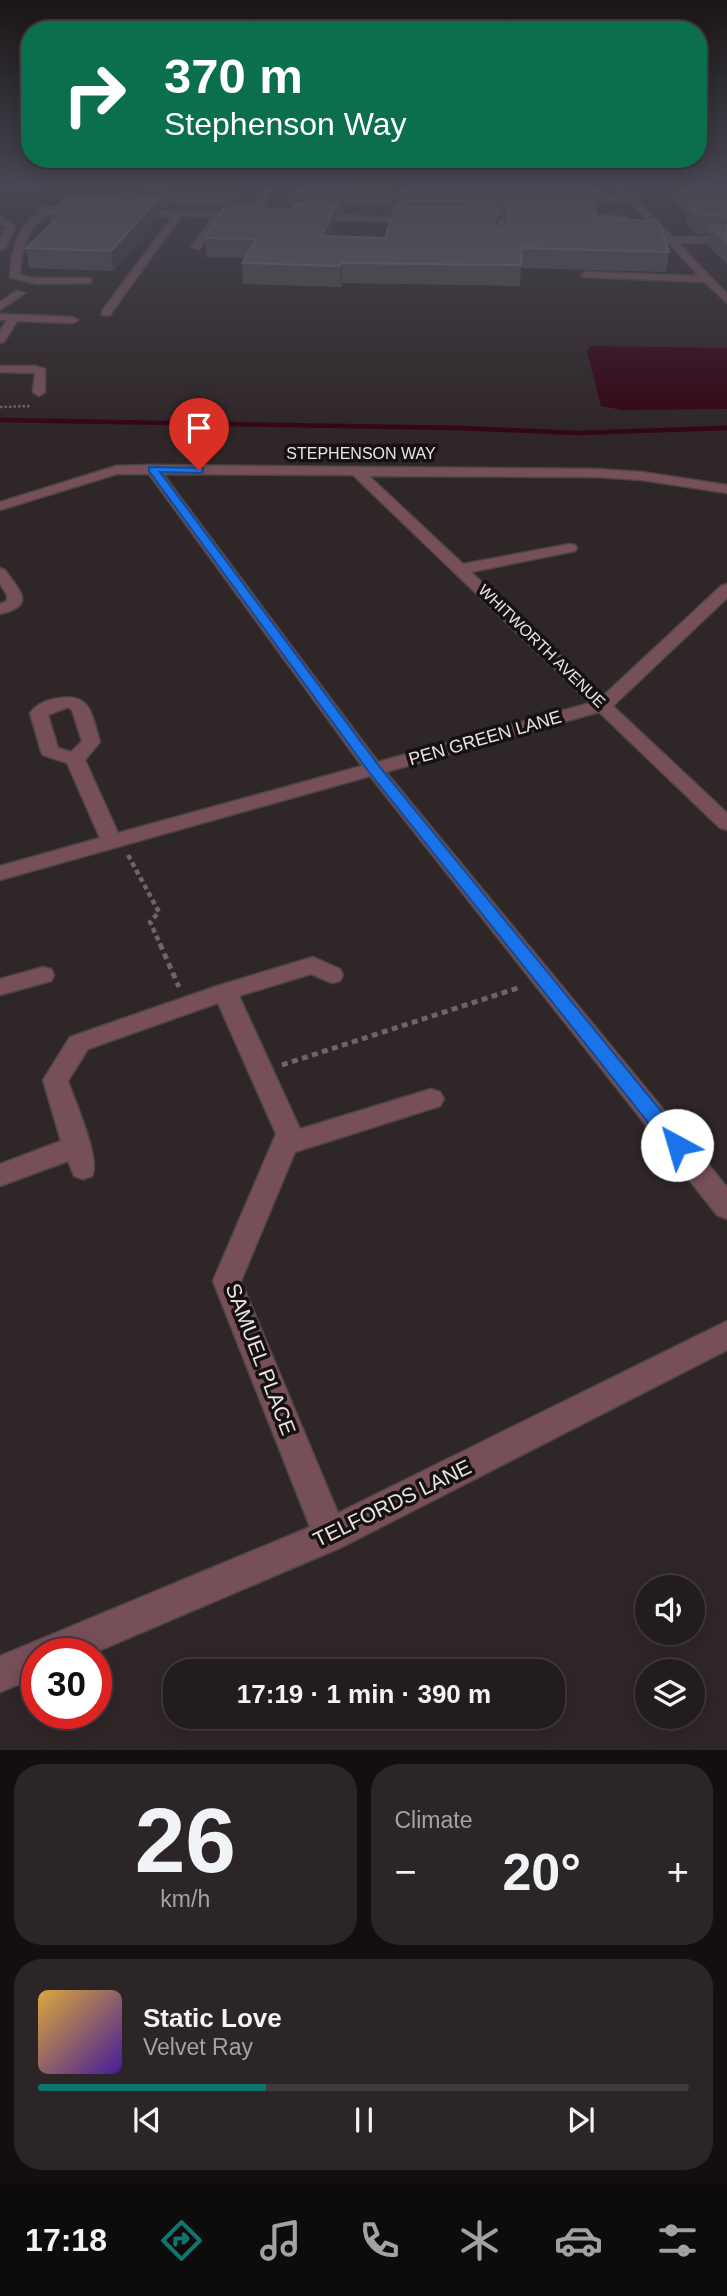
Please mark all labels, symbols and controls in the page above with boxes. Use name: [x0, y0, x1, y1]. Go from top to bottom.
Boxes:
icon: right: [49, 49, 140, 140]
text: 370 m: [164, 49, 303, 103]
text: Stephenson Way: [164, 106, 407, 142]
pin: [169, 398, 229, 470]
icon: arrive: [180, 409, 218, 447]
street label: STEPHENSON WAY: [286, 445, 436, 462]
street label: WHITWORTH AVENUE: [475, 581, 609, 711]
street label: PEN GREEN LANE: [406, 707, 564, 769]
position arrow: [640, 1108, 714, 1182]
street label: SAMUEL PLACE: [222, 1280, 300, 1438]
street label: TELFORDS LANE: [309, 1455, 475, 1551]
map controls: [635, 1575, 705, 1729]
button: sound: [635, 1575, 705, 1645]
speed limit sign: 30: [21, 1638, 112, 1729]
button: layers: [635, 1659, 705, 1729]
text: 17:19 · 1 min · 390 m: [237, 1679, 491, 1709]
text: 26: [135, 1790, 236, 1891]
text: Climate: [395, 1807, 472, 1833]
text: 20°: [502, 1843, 581, 1901]
text: −: [395, 1851, 417, 1893]
text: +: [667, 1851, 689, 1893]
text: km/h: [160, 1886, 210, 1912]
text: Static Love: [143, 2003, 282, 2033]
text: Velvet Ray: [143, 2034, 253, 2060]
icon: previous: [128, 2101, 166, 2139]
icon: pause: [345, 2101, 383, 2139]
icon: next: [562, 2101, 600, 2139]
icon: directions: [157, 2216, 206, 2265]
icon: music: [256, 2216, 305, 2265]
icon: phone: [355, 2216, 404, 2265]
icon: climate: [455, 2216, 504, 2265]
icon: car: [554, 2216, 603, 2265]
icon: filters: [653, 2216, 702, 2265]
text: 17:18: [25, 2222, 107, 2258]

